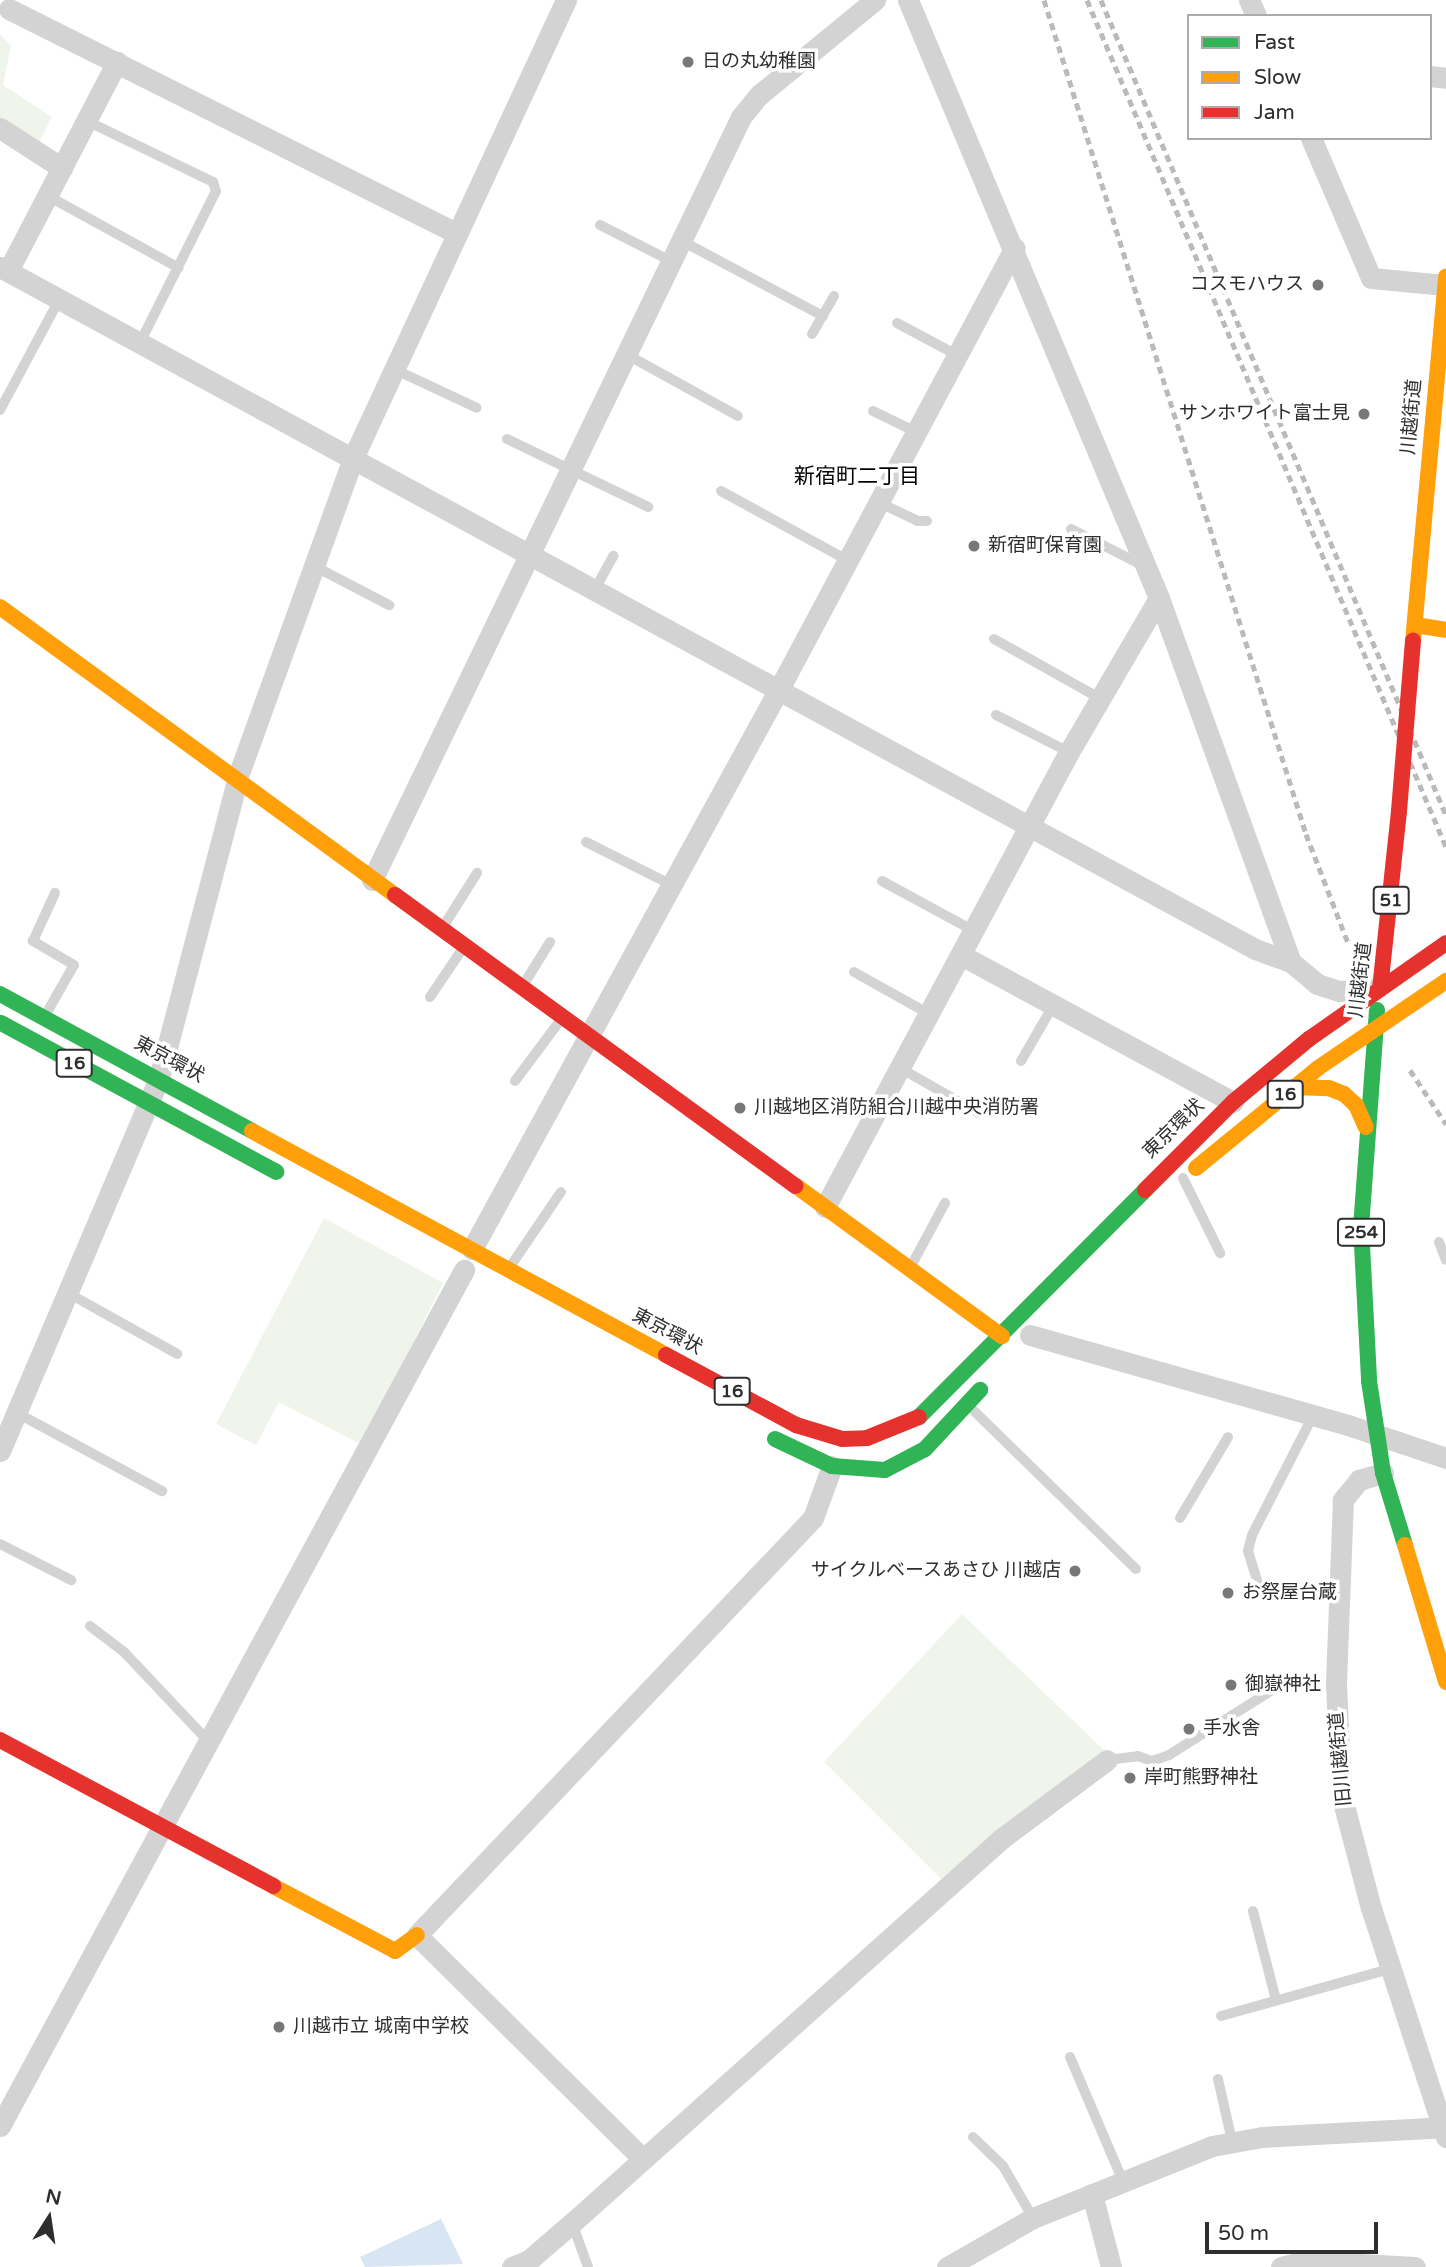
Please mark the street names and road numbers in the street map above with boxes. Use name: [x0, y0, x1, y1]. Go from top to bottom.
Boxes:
street label: 川越街道: [1397, 378, 1427, 456]
road number: 51: [1372, 886, 1410, 915]
street label: 川越街道: [1345, 941, 1377, 1019]
street label: 東京環状: [130, 1032, 208, 1088]
road number: 16: [55, 1048, 93, 1078]
road number: 16: [1266, 1079, 1304, 1108]
street label: 東京環状: [1139, 1094, 1209, 1164]
road number: 254: [1336, 1218, 1386, 1246]
street label: 東京環状: [628, 1304, 706, 1360]
road number: 16: [713, 1376, 751, 1406]
street label: 旧川越街道: [1326, 1711, 1356, 1807]

